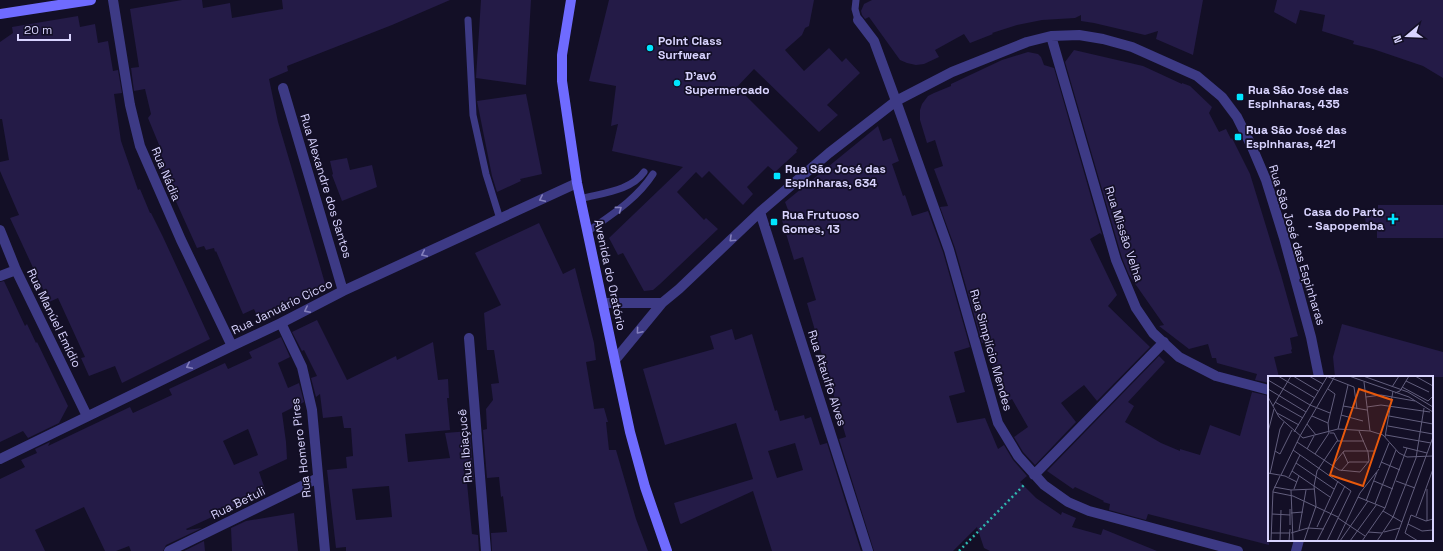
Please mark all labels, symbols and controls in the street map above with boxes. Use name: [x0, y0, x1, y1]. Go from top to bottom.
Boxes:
scale bar: [18, 16, 70, 42]
north arrow: [1387, 16, 1427, 56]
text: 20 m: [24, 22, 52, 38]
place label: Point Class Surfwear: [658, 33, 722, 63]
text: N: [1390, 33, 1405, 45]
marker: Point Class Surfwear: [645, 43, 655, 53]
place label: D'avó Supermercado: [685, 68, 770, 98]
marker: D'avó Supermercado: [672, 78, 682, 88]
place label: Rua São José das Espinharas, 435: [1248, 82, 1349, 112]
marker: Rua São José das Espinharas, 435: [1235, 92, 1245, 102]
street label: Rua Alexandre dos Santos: [296, 112, 356, 260]
place label: Rua São José das Espinharas, 421: [1246, 122, 1347, 152]
marker: Rua São José das Espinharas, 421: [1233, 132, 1243, 142]
street label: Rua Nádia: [147, 145, 185, 204]
place label: Rua São José das Espinharas, 634: [785, 161, 886, 191]
street label: Rua São José das Espinharas: [1265, 163, 1329, 327]
marker: Rua São José das Espinharas, 634: [772, 171, 782, 181]
street label: Rua Missão Velha: [1101, 184, 1147, 284]
one-way arrow: [538, 194, 546, 202]
place label: Casa do Parto - Sapopemba: [1304, 204, 1384, 234]
one-way arrow: [614, 207, 621, 214]
place label: Rua Frutuoso Gomes, 13: [782, 207, 859, 237]
marker: Casa do Parto - Sapopemba: [1387, 213, 1399, 225]
marker: Rua Frutuoso Gomes, 13: [769, 217, 779, 227]
street label: Avenida do Oratório: [590, 218, 630, 332]
one-way arrow: [729, 234, 737, 241]
one-way arrow: [420, 249, 428, 257]
street label: Rua Manúel Emídio: [23, 266, 85, 370]
street label: Rua Januário Cicco: [229, 276, 335, 338]
street label: Rua Simplício Mendes: [966, 287, 1016, 413]
one-way arrow: [303, 305, 311, 313]
one-way arrow: [636, 327, 643, 334]
street label: Rua Ataulfo Alves: [804, 328, 850, 428]
one-way arrow: [186, 361, 194, 369]
inset map: [1268, 376, 1433, 541]
street label: Rua Homero Pires: [287, 397, 315, 499]
street label: Rua Ibiaçucê: [454, 408, 476, 484]
street label: Rua Betuli: [208, 483, 268, 523]

